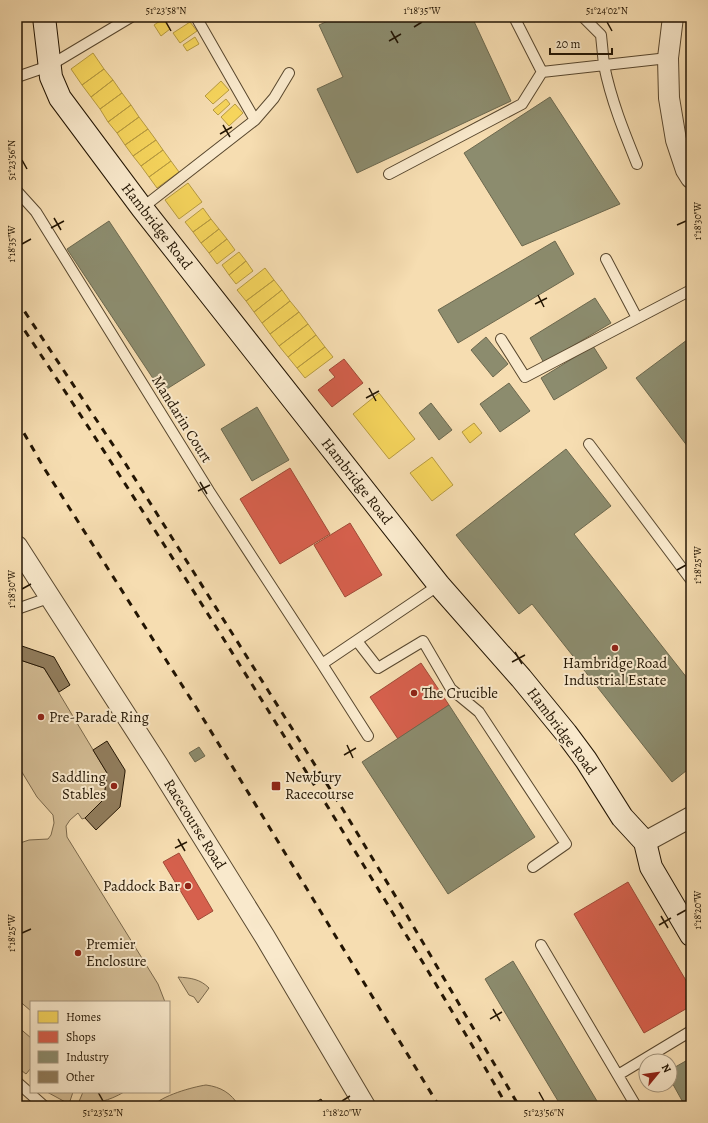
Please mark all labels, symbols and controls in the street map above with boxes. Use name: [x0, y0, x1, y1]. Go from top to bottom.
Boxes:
text: 51°23'58"N: [146, 4, 186, 17]
text: 1°18'35"W: [403, 4, 441, 17]
text: 51°24'02"N: [586, 4, 628, 17]
scale bar: [550, 30, 612, 56]
text: 20 m: [556, 36, 580, 52]
text: 51°23'56"N: [5, 140, 18, 180]
street label: Hambridge Road: [117, 179, 198, 274]
text: 1°18'30"W: [691, 201, 704, 240]
text: 1°18'35"W: [5, 225, 18, 263]
street label: Mandarin Court: [147, 372, 217, 466]
street label: Hambridge Road: [317, 434, 398, 529]
text: 1°18'25"W: [691, 545, 704, 584]
text: 1°18'30"W: [5, 569, 18, 608]
marker: Hambridge Road Industrial Estate: [610, 643, 620, 653]
place label: Hambridge Road Industrial Estate: [563, 653, 668, 690]
place label: The Crucible: [422, 683, 498, 703]
street label: Hambridge Road: [523, 683, 602, 780]
marker: The Crucible: [409, 688, 419, 698]
place label: Pre-Parade Ring: [49, 707, 149, 727]
marker: Pre-Parade Ring: [36, 712, 46, 722]
place label: Saddling Stables: [52, 767, 106, 804]
place label: Newbury Racecourse: [285, 767, 354, 804]
street label: Racecourse Road: [159, 775, 231, 874]
marker: Newbury Racecourse: [270, 780, 282, 792]
marker: Saddling Stables: [109, 781, 119, 791]
place label: Paddock Bar: [103, 876, 180, 896]
marker: Paddock Bar: [183, 881, 193, 891]
text: 1°18'20"W: [691, 890, 704, 929]
text: 1°18'25"W: [5, 913, 18, 952]
place label: Premier Enclosure: [86, 934, 147, 971]
marker: Premier Enclosure: [73, 948, 83, 958]
legend: [30, 1001, 170, 1093]
text: Homes: [66, 1009, 101, 1025]
text: Shops: [66, 1029, 96, 1045]
text: Industry: [66, 1049, 109, 1065]
north arrow: [638, 1053, 678, 1093]
text: N: [658, 1061, 675, 1076]
text: Other: [66, 1069, 95, 1085]
text: 51°23'52"N: [83, 1106, 123, 1119]
text: 1°18'20"W: [323, 1106, 362, 1119]
text: 51°23'56"N: [524, 1106, 564, 1119]

